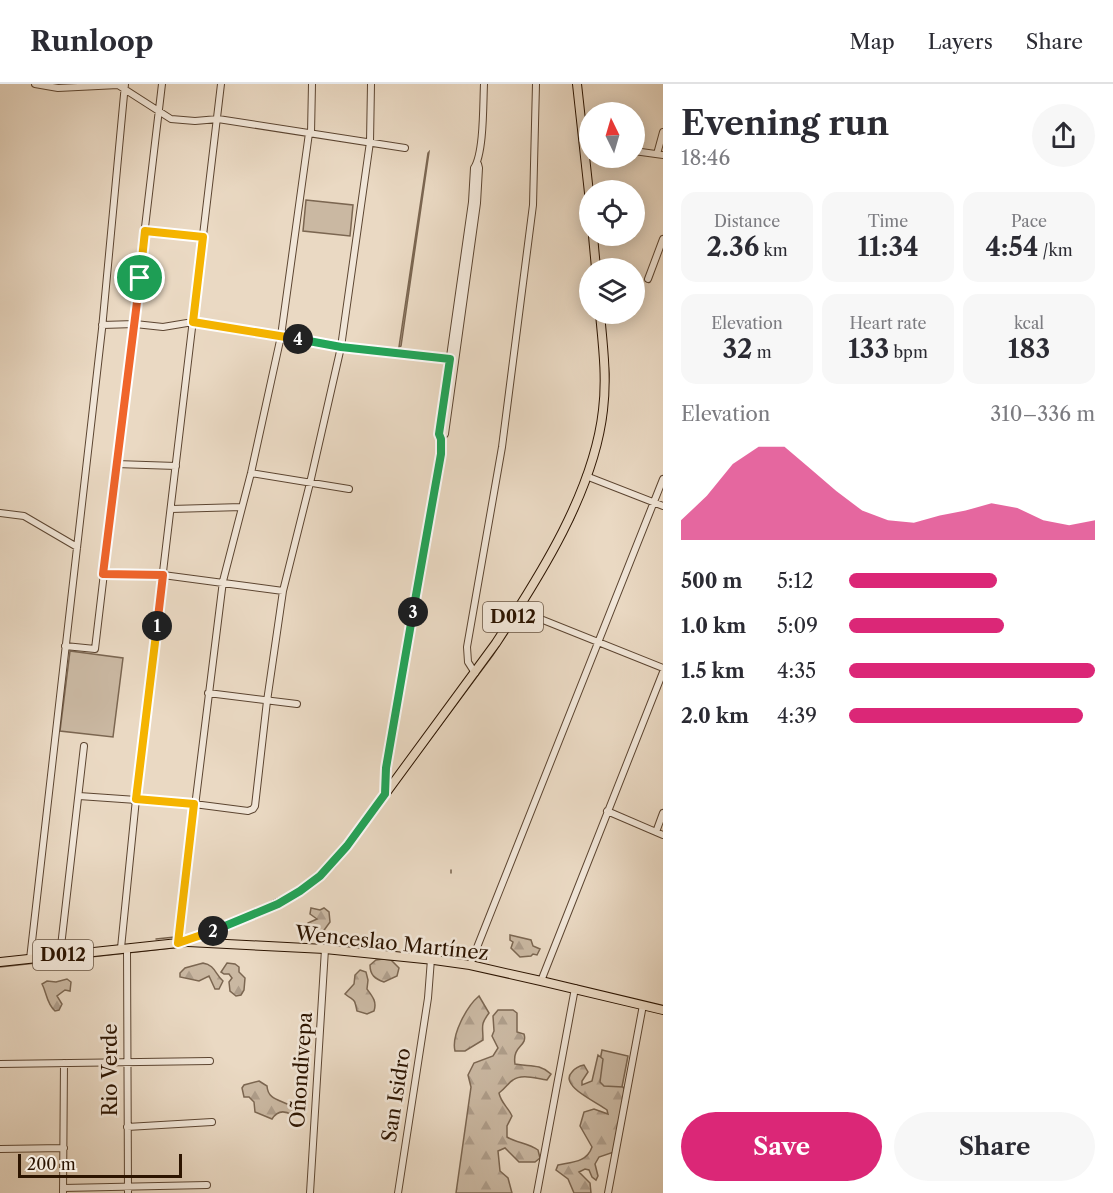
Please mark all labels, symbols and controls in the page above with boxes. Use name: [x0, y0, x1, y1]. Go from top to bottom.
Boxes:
text: Runloop: [30, 24, 154, 58]
text: Map: [850, 29, 895, 54]
text: Layers: [928, 29, 993, 54]
text: Share: [1026, 29, 1083, 54]
north arrow: [579, 102, 645, 168]
map controls: [579, 102, 645, 324]
text: Evening run: [681, 103, 889, 144]
button: share: [1032, 104, 1095, 167]
text: 18:46: [681, 146, 730, 170]
button: locate: [579, 180, 645, 246]
text: Distance: [714, 211, 780, 231]
text: Time: [868, 211, 908, 231]
text: Pace: [1011, 211, 1047, 231]
text: 2.36: [706, 231, 759, 263]
text: 11:34: [857, 231, 919, 263]
text: 4:54: [985, 231, 1038, 263]
text: km: [759, 240, 788, 260]
text: /km: [1038, 240, 1073, 260]
pin: [114, 252, 165, 303]
button: layers: [579, 258, 645, 324]
icon: arrive: [123, 261, 156, 294]
text: Elevation: [711, 313, 783, 333]
text: Heart rate: [849, 313, 927, 333]
text: kcal: [1014, 313, 1044, 333]
pin: 4: [283, 324, 313, 354]
text: 4: [293, 329, 303, 349]
text: 32: [722, 333, 752, 365]
text: 133: [848, 333, 889, 365]
text: 183: [1008, 333, 1050, 365]
text: m: [752, 342, 772, 362]
text: bpm: [889, 342, 928, 362]
text: Elevation: [681, 402, 770, 426]
text: 310–336 m: [990, 402, 1095, 426]
text: 500 m: [681, 569, 742, 593]
text: 5:12: [777, 569, 813, 593]
pin: 3: [398, 597, 428, 627]
text: 3: [408, 602, 418, 622]
road number: D012: [483, 602, 543, 632]
pin: 1: [142, 611, 172, 641]
text: 1.0 km: [681, 614, 746, 638]
text: 5:09: [777, 614, 818, 638]
text: 1: [153, 616, 161, 636]
text: 1.5 km: [681, 659, 745, 683]
text: 4:35: [777, 659, 816, 683]
text: 2.0 km: [681, 704, 749, 728]
text: 4:39: [777, 704, 817, 728]
pin: 2: [198, 916, 228, 946]
text: 2: [208, 921, 218, 941]
street label: Wenceslao Martínez: [293, 921, 490, 965]
road number: D012: [33, 940, 93, 970]
street label: Oñondivepa: [285, 1011, 317, 1129]
street label: Rio Verde: [98, 1024, 122, 1116]
street label: San Isidro: [377, 1046, 415, 1144]
button: Save: [681, 1112, 882, 1181]
button: Share: [894, 1112, 1095, 1181]
scale bar: [18, 1151, 182, 1178]
text: 200 m: [27, 1154, 76, 1174]

